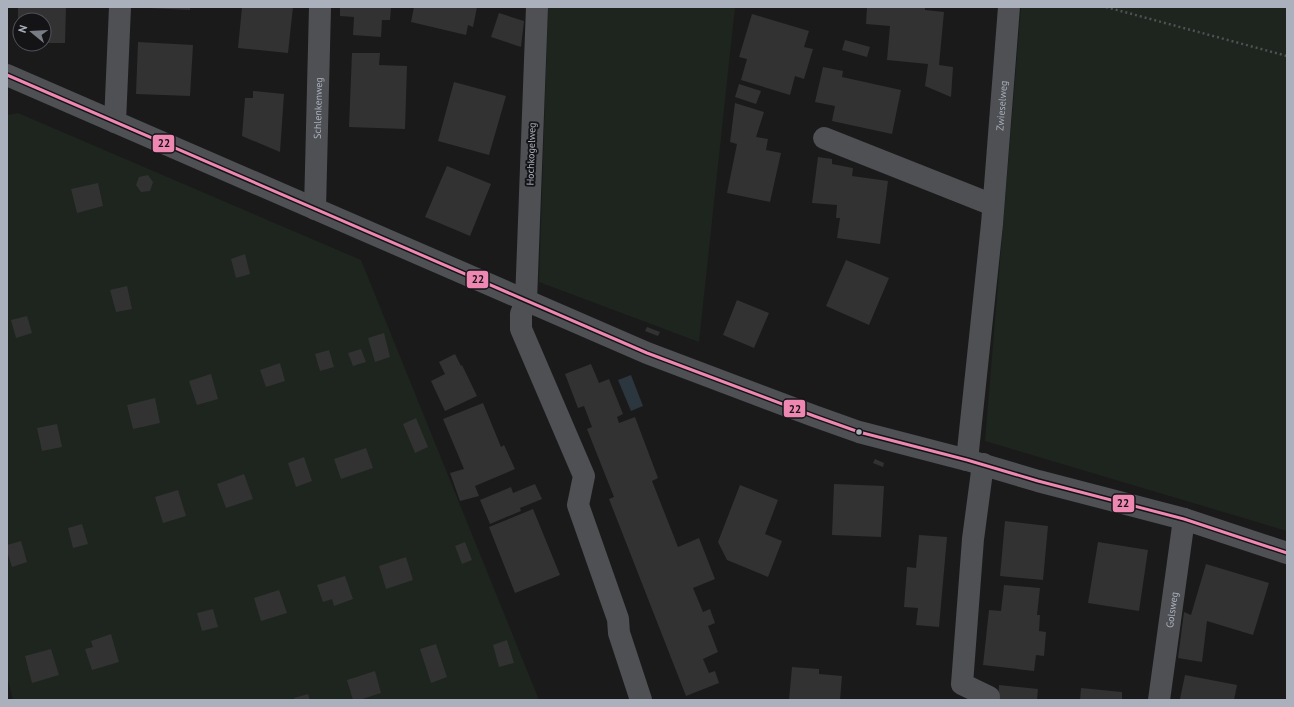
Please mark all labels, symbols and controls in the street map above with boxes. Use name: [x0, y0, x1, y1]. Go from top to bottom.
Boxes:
north arrow: [12, 12, 52, 52]
text: N: [15, 23, 30, 35]
street label: Schlenkenweg: [310, 77, 325, 139]
street label: Zwieselweg: [993, 80, 1010, 131]
street label: Hochkogelweg: [523, 122, 539, 186]
line badge: 22: [152, 134, 175, 153]
text: 22: [158, 136, 170, 150]
line badge: 22: [466, 270, 489, 289]
text: 22: [472, 272, 484, 286]
line badge: 22: [783, 399, 806, 418]
text: 22: [789, 402, 801, 416]
unlabelled marker: [854, 427, 864, 437]
line badge: 22: [1112, 494, 1135, 513]
text: 22: [1117, 496, 1129, 510]
street label: Golsweg: [1163, 591, 1180, 629]

